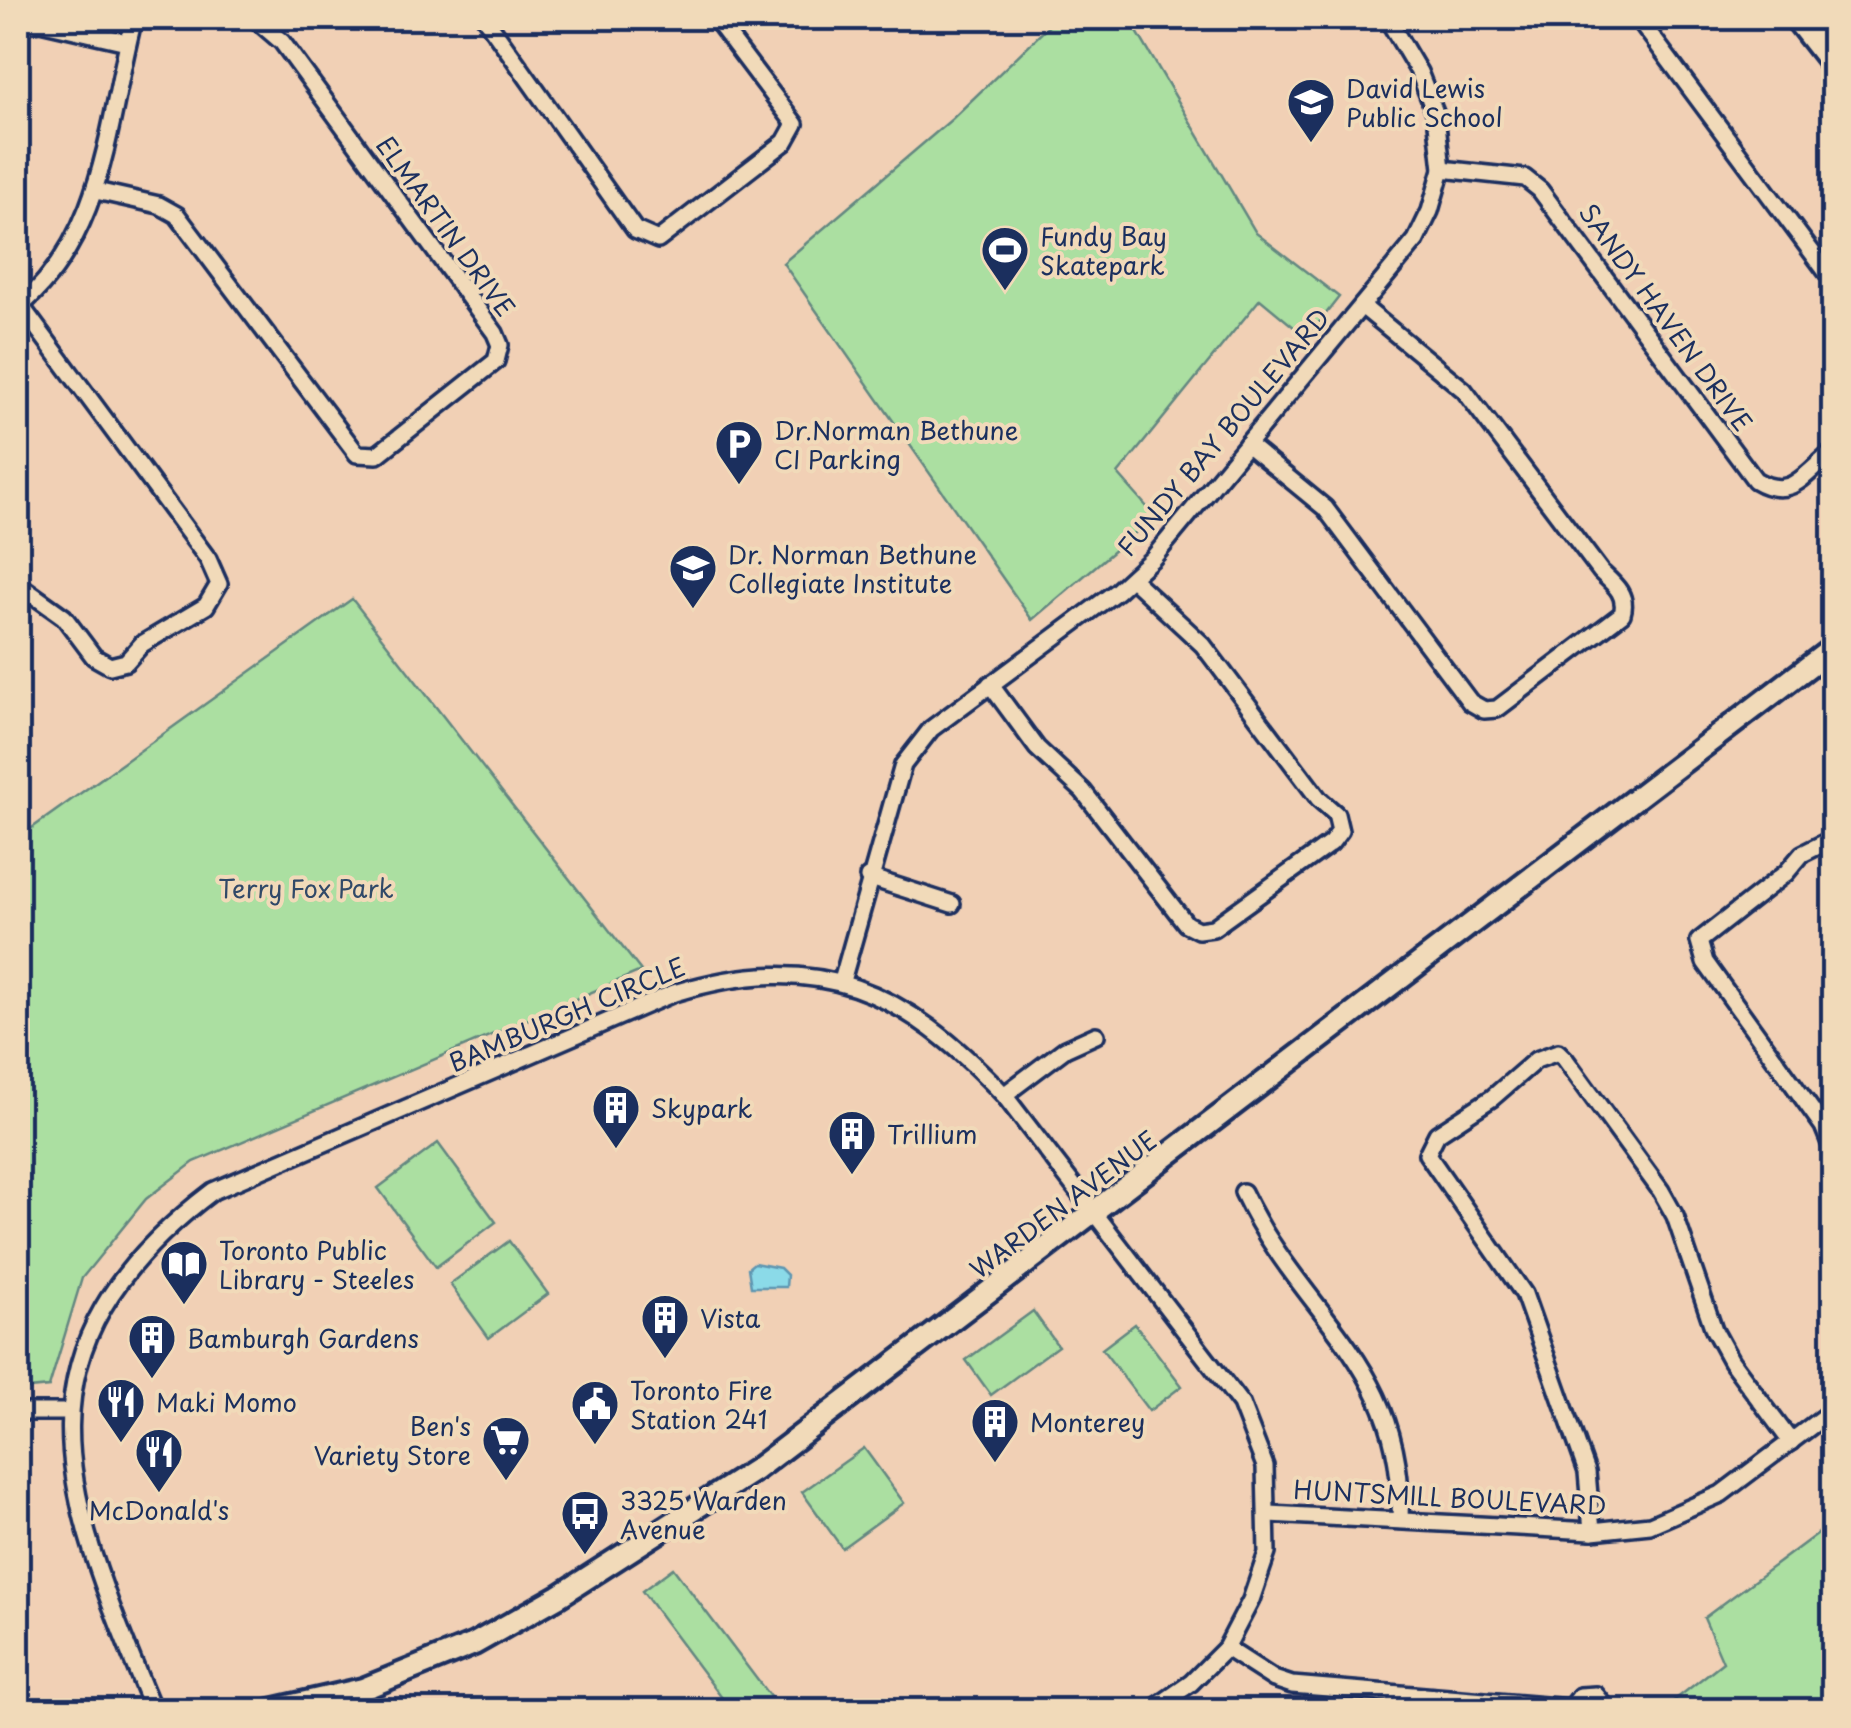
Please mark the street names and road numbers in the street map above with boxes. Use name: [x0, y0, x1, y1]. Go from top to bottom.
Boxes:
street label: ELMARTIN DRIVE: [367, 128, 525, 324]
street label: SANDY HAVEN DRIVE: [1570, 195, 1762, 439]
street label: FUNDY BAY BOULEVARD: [1108, 300, 1338, 564]
street label: BAMBURGH CIRCLE: [443, 947, 691, 1081]
street label: WARDEN AVENUE: [961, 1121, 1165, 1287]
street label: HUNTSMILL BOULEVARD: [1293, 1470, 1607, 1524]

